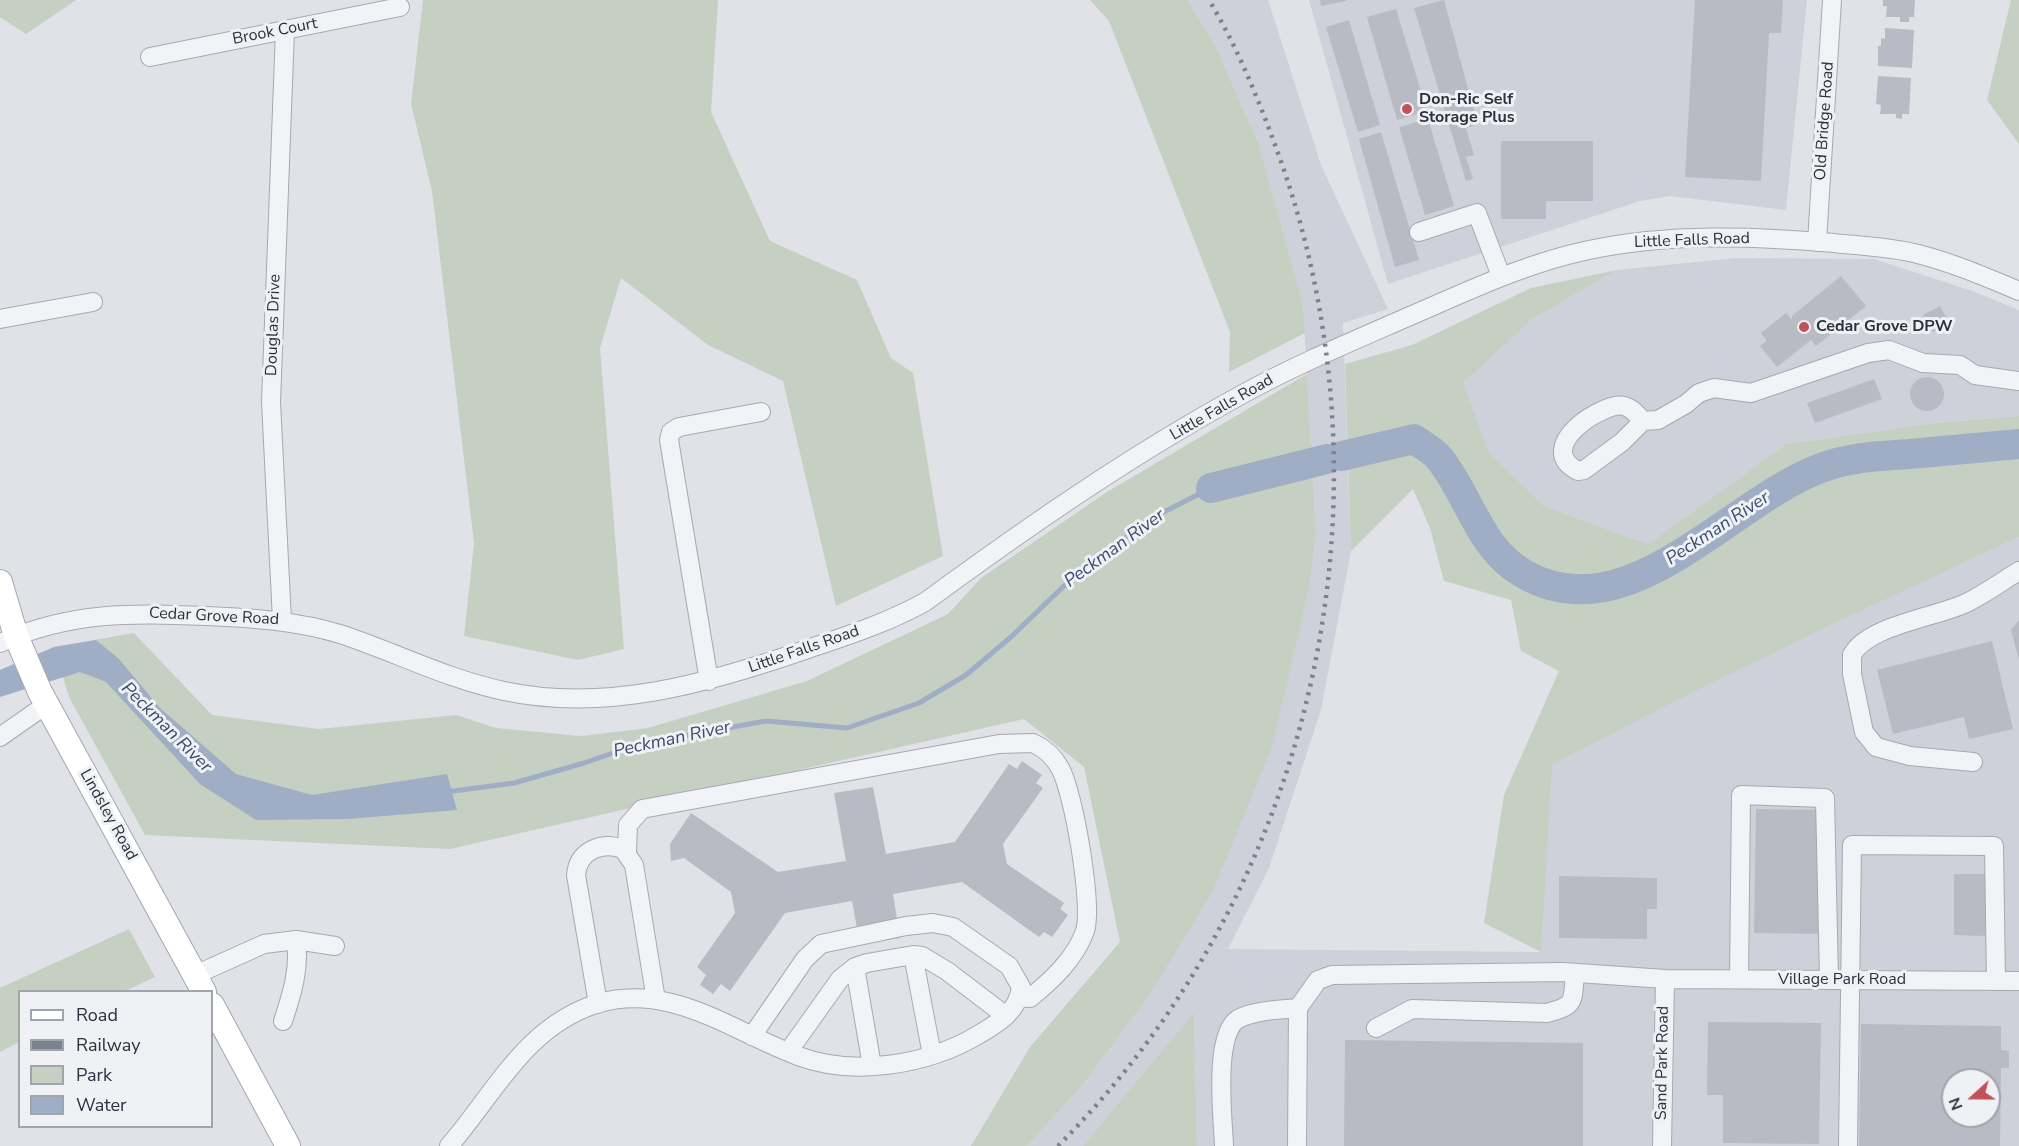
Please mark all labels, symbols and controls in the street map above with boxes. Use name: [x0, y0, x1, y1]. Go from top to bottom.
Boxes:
street label: Brook Court: [231, 14, 319, 50]
street label: Old Bridge Road: [1811, 61, 1839, 181]
place label: Don-Ric Self Storage Plus: [1419, 90, 1515, 128]
marker: Don-Ric Self Storage Plus: [1400, 102, 1414, 116]
street label: Little Falls Road: [1634, 229, 1750, 253]
street label: Douglas Drive: [263, 274, 285, 376]
place label: Cedar Grove DPW: [1816, 317, 1953, 337]
marker: Cedar Grove DPW: [1797, 320, 1811, 334]
street label: Little Falls Road: [1167, 371, 1277, 445]
water label: Peckman River: [1662, 488, 1774, 570]
water label: Peckman River: [1060, 505, 1170, 593]
street label: Cedar Grove Road: [148, 604, 280, 630]
street label: Little Falls Road: [746, 622, 862, 678]
water label: Peckman River: [116, 678, 216, 778]
water label: Peckman River: [612, 717, 732, 763]
street label: Lindsley Road: [75, 766, 141, 864]
street label: Village Park Road: [1778, 970, 1906, 990]
legend: [18, 990, 213, 1128]
text: Road: [76, 1003, 118, 1027]
street label: Sand Park Road: [1652, 1006, 1674, 1120]
text: Railway: [76, 1033, 141, 1057]
text: Park: [76, 1063, 112, 1087]
north arrow: [1941, 1068, 2001, 1128]
text: Water: [76, 1093, 127, 1117]
text: N: [1944, 1094, 1968, 1113]

